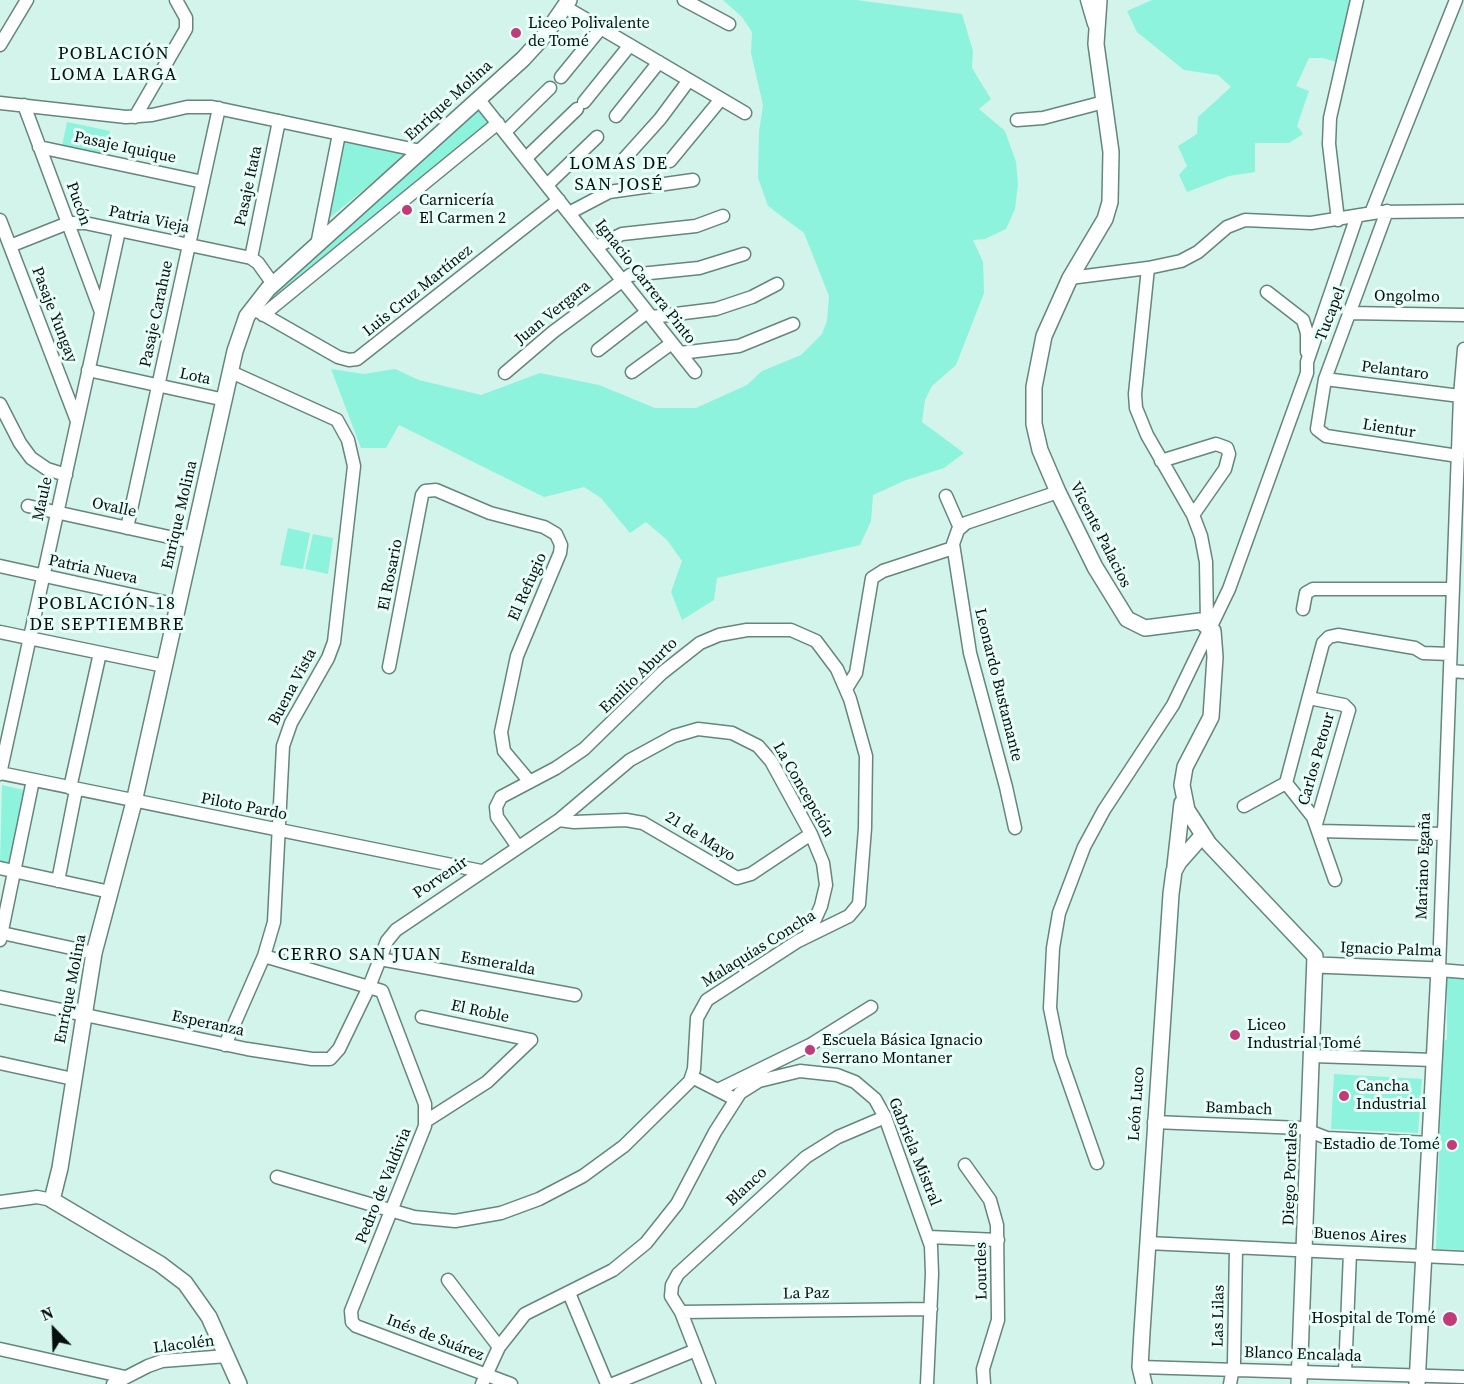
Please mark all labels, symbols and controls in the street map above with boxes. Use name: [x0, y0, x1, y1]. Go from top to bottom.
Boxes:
place label: Liceo Polivalente de Tomé: [528, 14, 650, 52]
marker: Liceo Polivalente de Tomé: [509, 26, 523, 40]
district label: POBLACIÓN LOMA LARGA: [50, 43, 178, 86]
street label: Enrique Molina: [401, 57, 497, 145]
street label: Pasaje Iquique: [72, 128, 178, 168]
street label: Pasaje Itata: [231, 144, 267, 228]
district label: LOMAS DE SAN JOSÉ: [569, 153, 669, 195]
street label: Pucón: [61, 180, 95, 228]
place label: Carnicería El Carmen 2: [419, 191, 506, 229]
street label: Patria Vieja: [107, 202, 191, 238]
marker: Carnicería El Carmen 2: [400, 203, 414, 217]
street label: Ignacio Carrera Pinto: [590, 216, 700, 348]
street label: Luis Cruz Martínez: [359, 241, 477, 341]
street label: Pasaje Carahue: [136, 259, 178, 369]
street label: Pasaje Yungay: [27, 264, 81, 366]
street label: Juan Vergara: [511, 277, 595, 349]
street label: Tucapel: [1312, 284, 1350, 344]
street label: Ongolmo: [1374, 287, 1440, 307]
street label: Pelantaro: [1360, 357, 1430, 385]
street label: Lota: [178, 364, 212, 390]
street label: Lientur: [1361, 415, 1417, 443]
street label: Enrique Molina: [158, 459, 202, 571]
street label: Maule: [29, 475, 57, 523]
street label: Vicente Palacios: [1065, 479, 1135, 591]
street label: Ovalle: [90, 494, 138, 522]
street label: El Rosario: [375, 538, 407, 612]
street label: El Refugio: [504, 550, 552, 624]
street label: Patria Nueva: [47, 551, 139, 589]
district label: POBLACIÓN 18 DE SEPTIEMBRE: [29, 593, 185, 636]
street label: Leonardo Bustamante: [970, 606, 1026, 764]
street label: Emilio Aburto: [596, 634, 682, 718]
street label: Buena Vista: [265, 645, 321, 729]
street label: Carlos Petour: [1295, 710, 1339, 808]
street label: La Concepción: [768, 739, 838, 841]
street label: Piloto Pardo: [199, 789, 289, 825]
street label: 21 de Mayo: [661, 808, 739, 866]
street label: Mariano Egaña: [1413, 812, 1435, 920]
street label: Porvenir: [410, 853, 472, 903]
street label: Malaquías Concha: [698, 906, 820, 992]
street label: Enrique Molina: [51, 933, 91, 1045]
street label: Ignacio Palma: [1340, 939, 1442, 961]
district label: CERRO SAN JUAN: [278, 944, 442, 966]
street label: Esmeralda: [459, 948, 537, 980]
street label: El Roble: [449, 996, 511, 1028]
street label: Esperanza: [170, 1007, 246, 1041]
place label: Liceo Industrial Tomé: [1247, 1016, 1361, 1054]
marker: Liceo Industrial Tomé: [1228, 1028, 1242, 1042]
place label: Escuela Básica Ignacio Serrano Montaner: [822, 1031, 983, 1069]
marker: Escuela Básica Ignacio Serrano Montaner: [803, 1043, 817, 1057]
street label: León Luco: [1125, 1066, 1149, 1142]
place label: Cancha Industrial: [1356, 1077, 1426, 1115]
marker: Cancha Industrial: [1337, 1089, 1351, 1103]
street label: Gabriela Mistral: [884, 1095, 944, 1209]
street label: Bambach: [1205, 1098, 1273, 1120]
street label: Diego Portales: [1280, 1122, 1302, 1226]
street label: Pedro de Valdivia: [352, 1125, 416, 1247]
place label: Estadio de Tomé: [1323, 1135, 1440, 1155]
marker: Estadio de Tomé: [1445, 1138, 1459, 1152]
street label: Blanco: [723, 1163, 771, 1211]
street label: Buenos Aires: [1313, 1224, 1407, 1248]
street label: Lourdes: [972, 1242, 992, 1300]
street label: La Paz: [783, 1284, 829, 1304]
street label: Las Lilas: [1209, 1285, 1229, 1347]
north arrow: [24, 1300, 84, 1360]
text: N: [37, 1301, 57, 1326]
place label: Hospital de Tomé: [1311, 1309, 1436, 1329]
marker: Hospital de Tomé: [1441, 1310, 1459, 1328]
street label: Inés de Suárez: [384, 1311, 486, 1365]
street label: Llacolén: [152, 1332, 216, 1358]
street label: Blanco Encalada: [1244, 1343, 1362, 1367]

